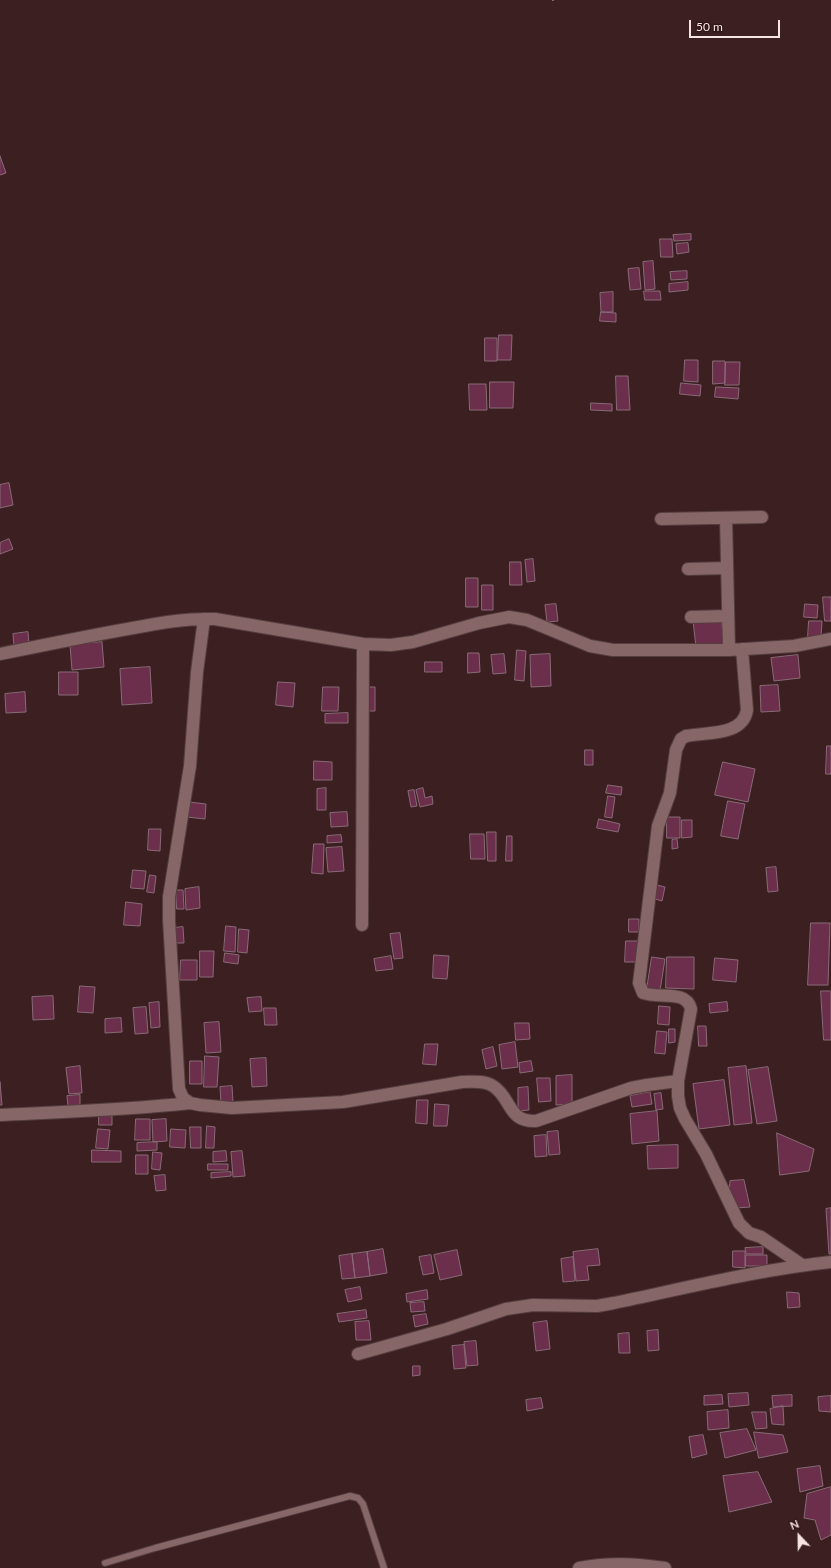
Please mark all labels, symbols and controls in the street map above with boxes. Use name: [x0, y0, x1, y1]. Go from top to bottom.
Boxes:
scale bar: [691, 12, 782, 38]
text: 50 m: [696, 19, 723, 34]
north arrow: [779, 1516, 819, 1556]
text: N: [788, 1517, 801, 1532]

